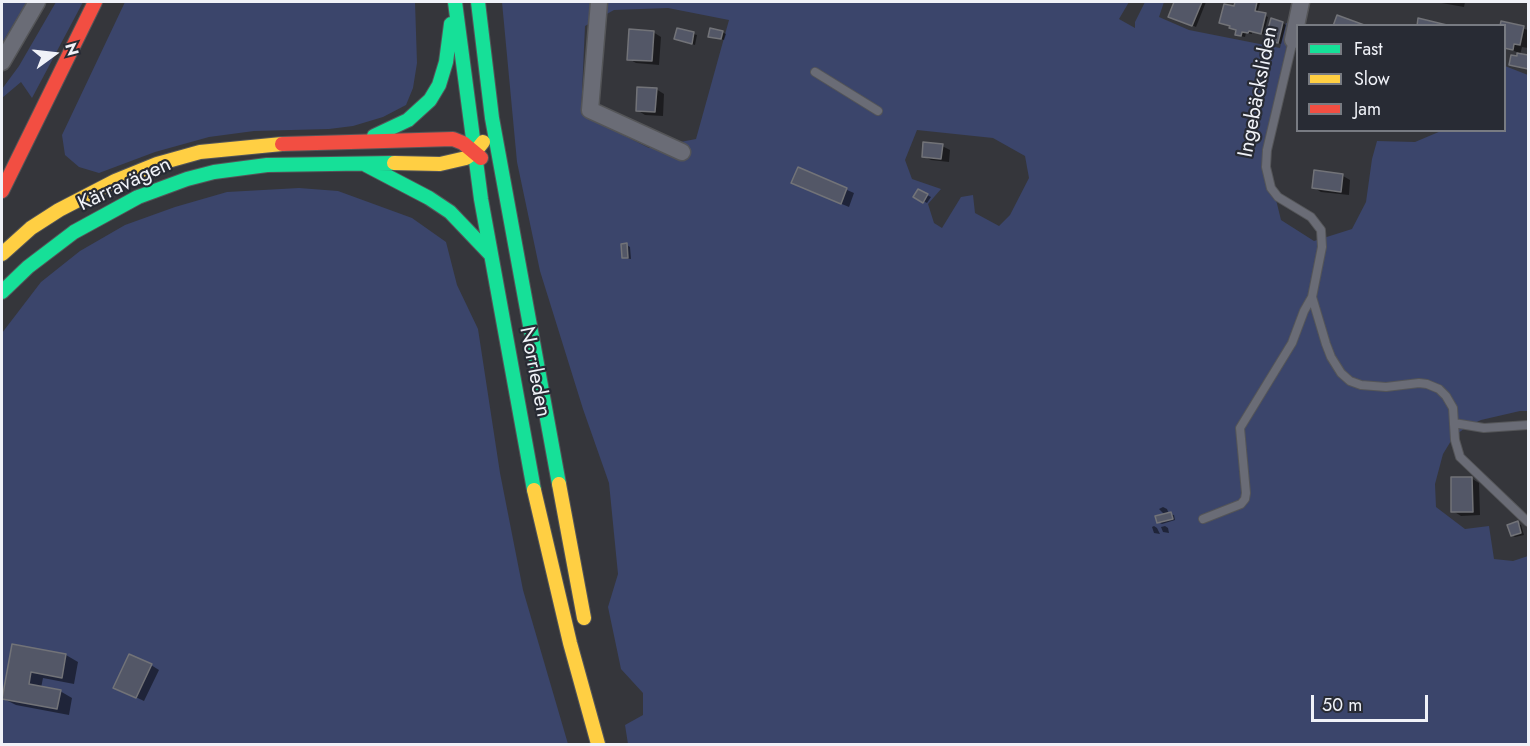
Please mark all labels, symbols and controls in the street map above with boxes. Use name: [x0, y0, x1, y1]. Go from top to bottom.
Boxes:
north arrow: [24, 24, 84, 84]
street label: Ingebäcksliden: [1234, 24, 1284, 160]
legend: [1296, 24, 1506, 132]
text: Fast: [1354, 36, 1383, 62]
text: N: [59, 40, 85, 58]
text: Slow: [1354, 66, 1390, 92]
text: Jam: [1354, 96, 1381, 122]
street label: Kärravägen: [75, 153, 175, 217]
street label: Norrleden: [513, 325, 555, 419]
scale bar: [1314, 683, 1431, 721]
text: 50 m: [1322, 692, 1362, 718]

